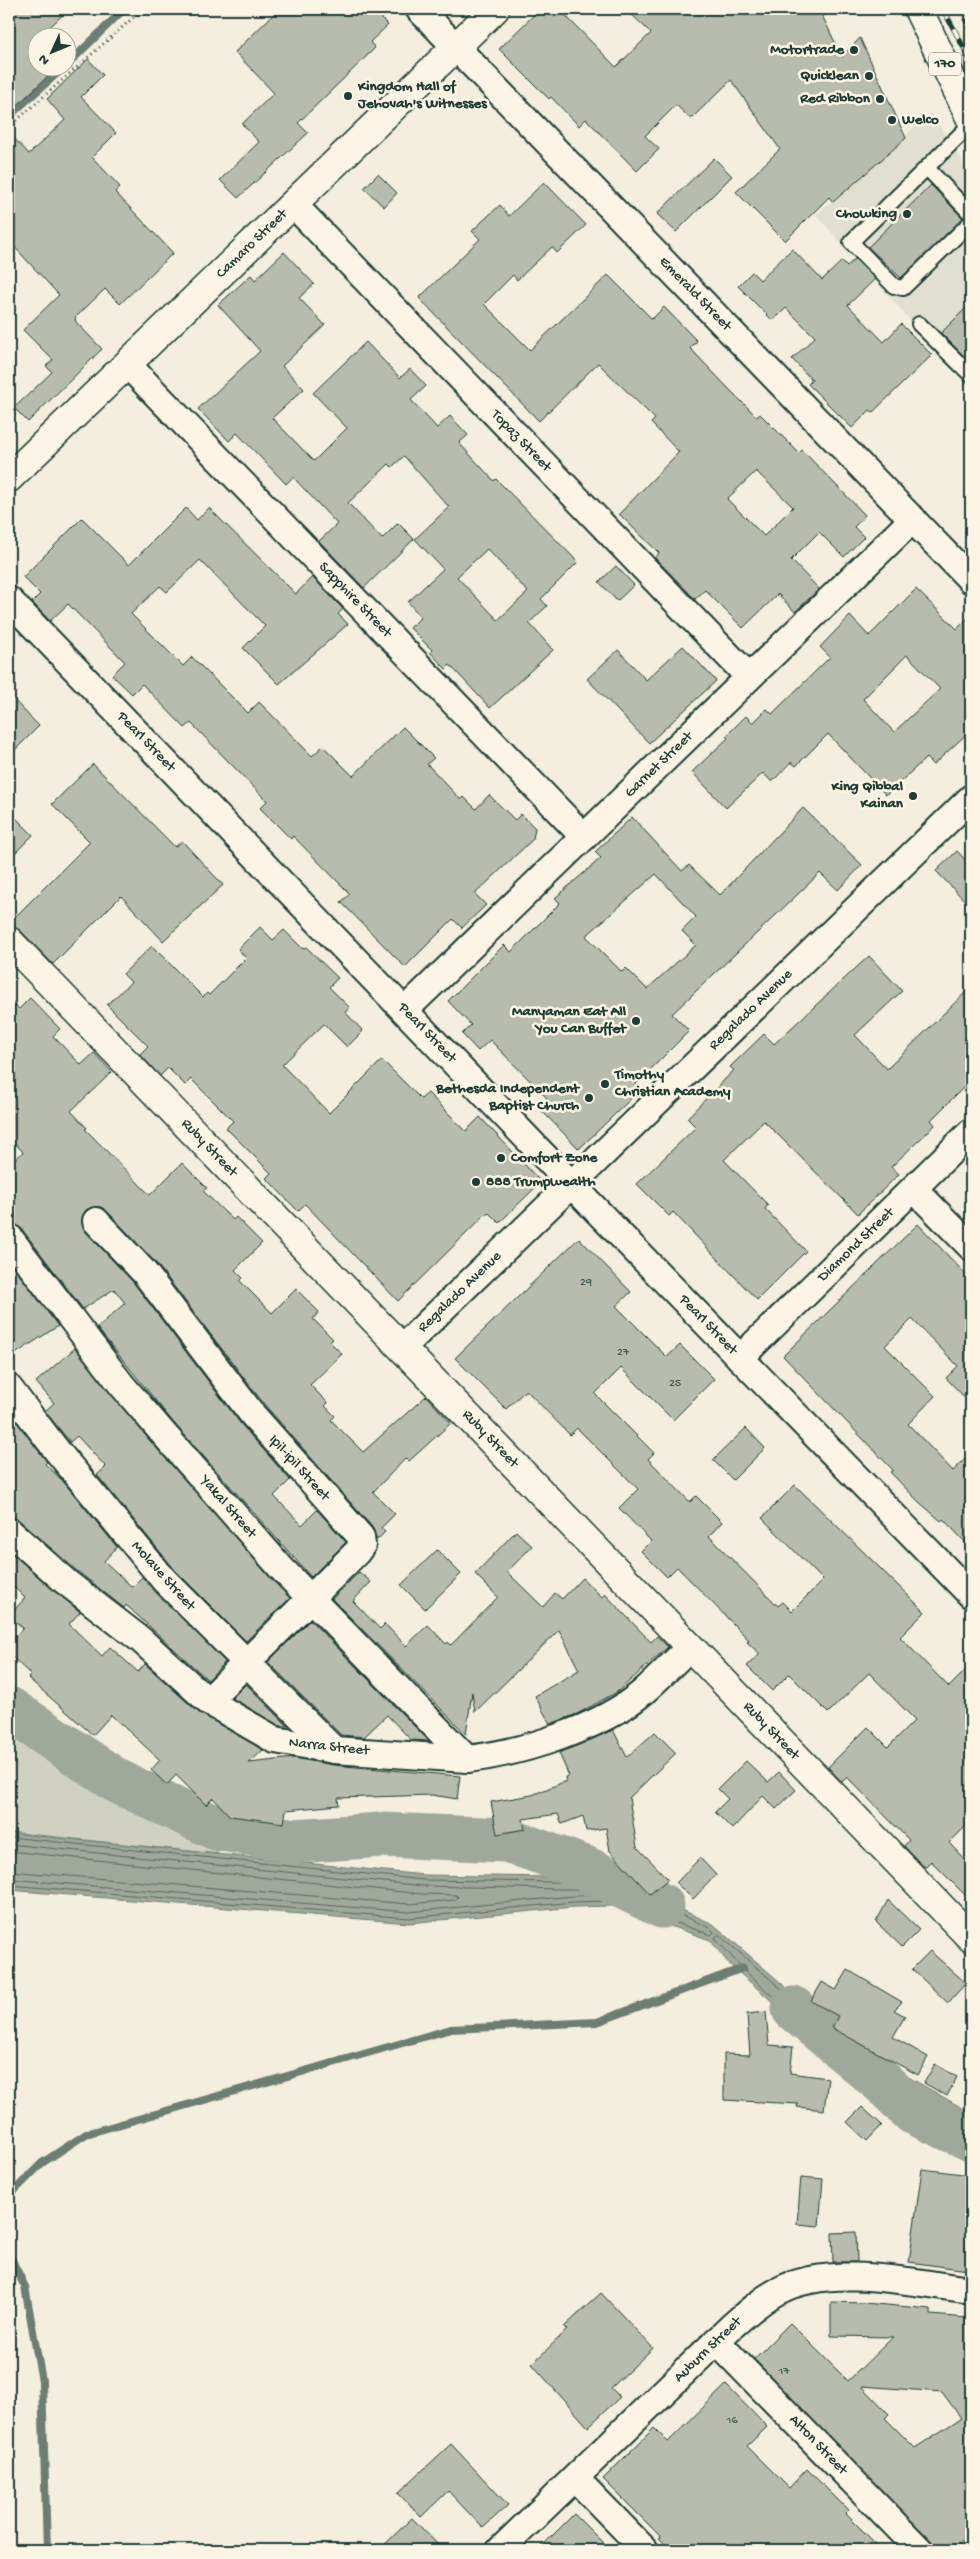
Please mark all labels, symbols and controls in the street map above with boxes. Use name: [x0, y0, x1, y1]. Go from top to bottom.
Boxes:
north arrow: [28, 28, 78, 78]
place label: Motortrade: [770, 41, 845, 59]
marker: Motortrade: [848, 44, 860, 56]
text: N: [35, 50, 54, 68]
road number: 170: [929, 52, 961, 76]
place label: Quicklean: [800, 67, 860, 85]
marker: Quicklean: [863, 70, 875, 82]
place label: Kingdom Hall of Jehovah's Witnesses: [357, 78, 488, 113]
marker: Kingdom Hall of Jehovah's Witnesses: [342, 90, 354, 102]
place label: Red Ribbon: [799, 90, 871, 108]
marker: Red Ribbon: [874, 93, 886, 105]
place label: Welco: [901, 111, 939, 129]
marker: Welco: [886, 114, 898, 126]
street label: Camaro Street: [213, 204, 293, 282]
place label: Chowking: [835, 205, 897, 223]
marker: Chowking: [901, 208, 913, 220]
street label: Emerald Street: [655, 253, 736, 336]
street label: Topaz Street: [486, 405, 556, 477]
street label: Sapphire Street: [314, 559, 397, 643]
street label: Pearl Street: [112, 708, 180, 777]
street label: Garnet Street: [621, 727, 698, 802]
place label: King Qibbal Kainan: [830, 778, 904, 813]
marker: King Qibbal Kainan: [907, 790, 919, 802]
street label: Regalado Avenue: [705, 965, 797, 1054]
street label: Pearl Street: [393, 999, 461, 1068]
place label: Manyaman Eat All You Can Buffet: [512, 1003, 628, 1038]
marker: Manyaman Eat All You Can Buffet: [630, 1015, 642, 1027]
place label: Timothy Christian Academy: [614, 1066, 731, 1101]
marker: Timothy Christian Academy: [599, 1078, 611, 1090]
place label: Bethesda Independent Baptist Church: [435, 1080, 581, 1115]
marker: Bethesda Independent Baptist Church: [583, 1092, 595, 1104]
street label: Ruby Street: [177, 1115, 242, 1182]
place label: Comfort Zone: [510, 1149, 599, 1167]
marker: Comfort Zone: [495, 1152, 507, 1164]
place label: 888 Trumpwealth: [486, 1173, 596, 1191]
marker: 888 Trumpwealth: [470, 1176, 482, 1188]
street label: Diamond Street: [813, 1203, 899, 1287]
street label: Regalado Avenue: [414, 1247, 506, 1336]
house number: 29: [580, 1276, 592, 1290]
street label: Pearl Street: [674, 1291, 742, 1360]
house number: 27: [617, 1346, 630, 1360]
house number: 25: [669, 1377, 681, 1391]
street label: Ruby Street: [458, 1406, 523, 1473]
street label: Ipil-ipil Street: [265, 1431, 335, 1506]
street label: Yakal Street: [195, 1470, 261, 1543]
street label: Molave Street: [127, 1537, 200, 1616]
street label: Ruby Street: [739, 1698, 804, 1765]
street label: Narra Street: [288, 1734, 372, 1760]
street label: Auburn Street: [671, 2312, 747, 2387]
house number: 17: [777, 2365, 790, 2379]
street label: Alton Street: [785, 2411, 852, 2480]
house number: 16: [726, 2414, 738, 2428]

